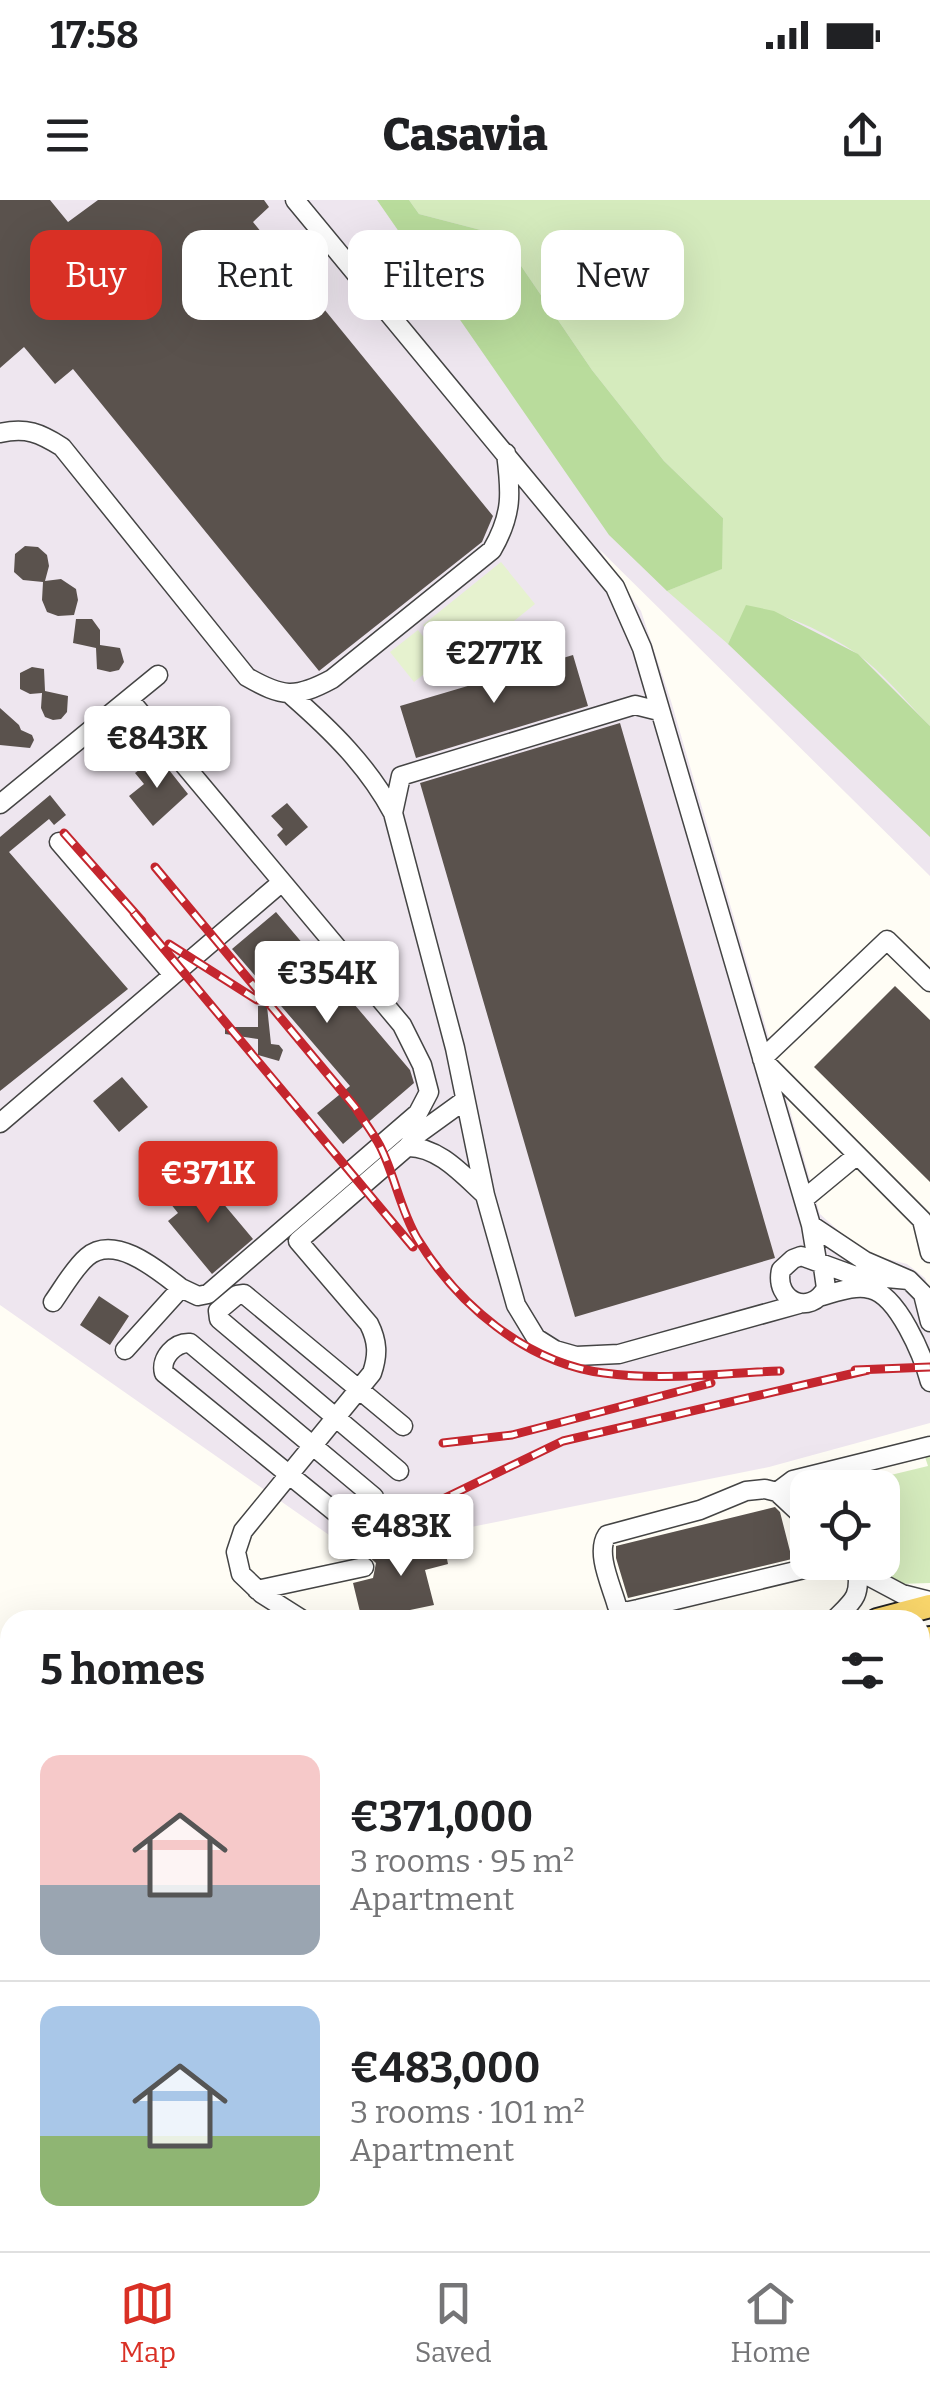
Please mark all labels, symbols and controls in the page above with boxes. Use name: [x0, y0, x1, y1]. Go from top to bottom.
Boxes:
text: 17:58: [50, 12, 139, 58]
icon: menu: [40, 108, 95, 163]
text: Casavia: [382, 108, 548, 162]
icon: share: [835, 108, 890, 163]
chip: Buy: [30, 230, 162, 320]
chip: Rent: [182, 230, 328, 320]
chip: Filters: [348, 230, 521, 320]
chip: New: [541, 230, 684, 320]
pin: €277K: [424, 621, 564, 706]
text: €277K: [445, 634, 543, 672]
pin: €843K: [87, 706, 227, 791]
text: €843K: [106, 719, 208, 757]
pin: €354K: [257, 941, 397, 1026]
text: €354K: [277, 954, 377, 992]
pin: €371K: [138, 1141, 278, 1226]
text: €371K: [161, 1154, 255, 1192]
map controls: [790, 1470, 900, 1580]
button: locate: [790, 1470, 900, 1580]
pin: €483K: [331, 1494, 471, 1579]
text: €483K: [350, 1507, 452, 1545]
icon: filters: [835, 1643, 890, 1698]
text: 5 homes: [40, 1645, 205, 1695]
text: €371,000: [350, 1792, 533, 1842]
icon: home: [120, 1795, 240, 1915]
text: 3 rooms · 95 m²: [350, 1842, 574, 1880]
text: Apartment: [350, 1880, 514, 1918]
text: €483,000: [350, 2043, 540, 2093]
icon: home: [120, 2046, 240, 2166]
text: 3 rooms · 101 m²: [350, 2093, 585, 2131]
text: Apartment: [350, 2131, 514, 2169]
tab: Map: [119, 2276, 176, 2369]
tab: Saved: [415, 2276, 492, 2369]
tab: Home: [731, 2276, 811, 2369]

